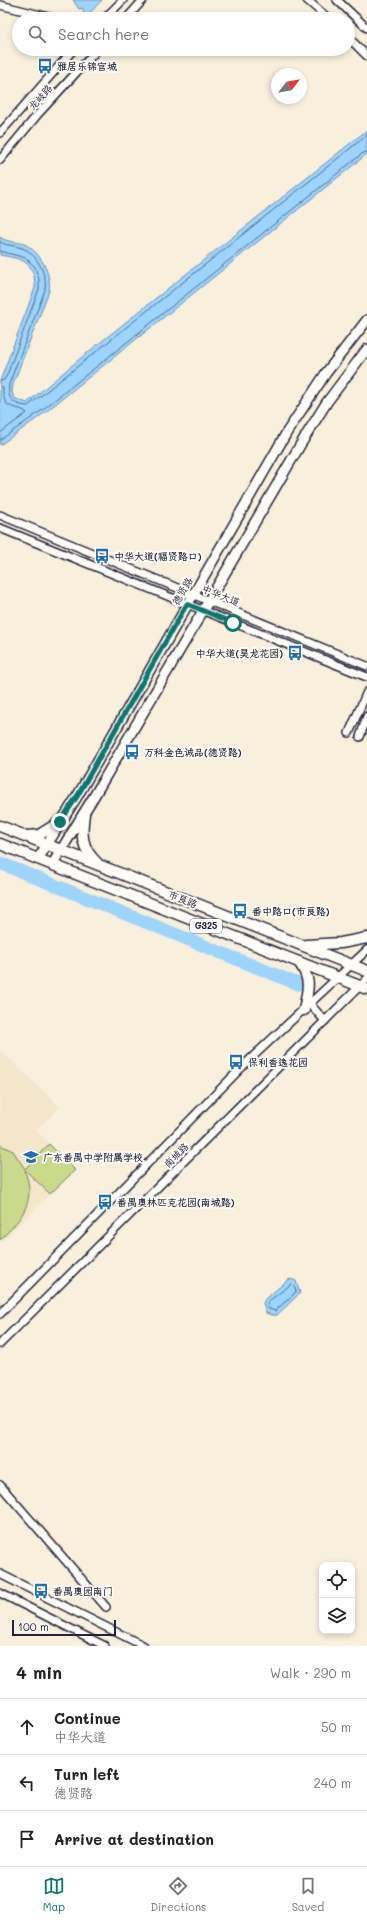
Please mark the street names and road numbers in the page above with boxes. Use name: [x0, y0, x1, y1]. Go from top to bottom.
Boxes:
street label: 龙岐路: [25, 81, 55, 113]
street label: 德贤路: [168, 575, 196, 607]
street label: 中华大道: [200, 581, 242, 609]
street label: 市良路: [166, 887, 200, 911]
road number: G325: [190, 919, 222, 933]
street label: 南城路: [160, 1139, 192, 1171]

